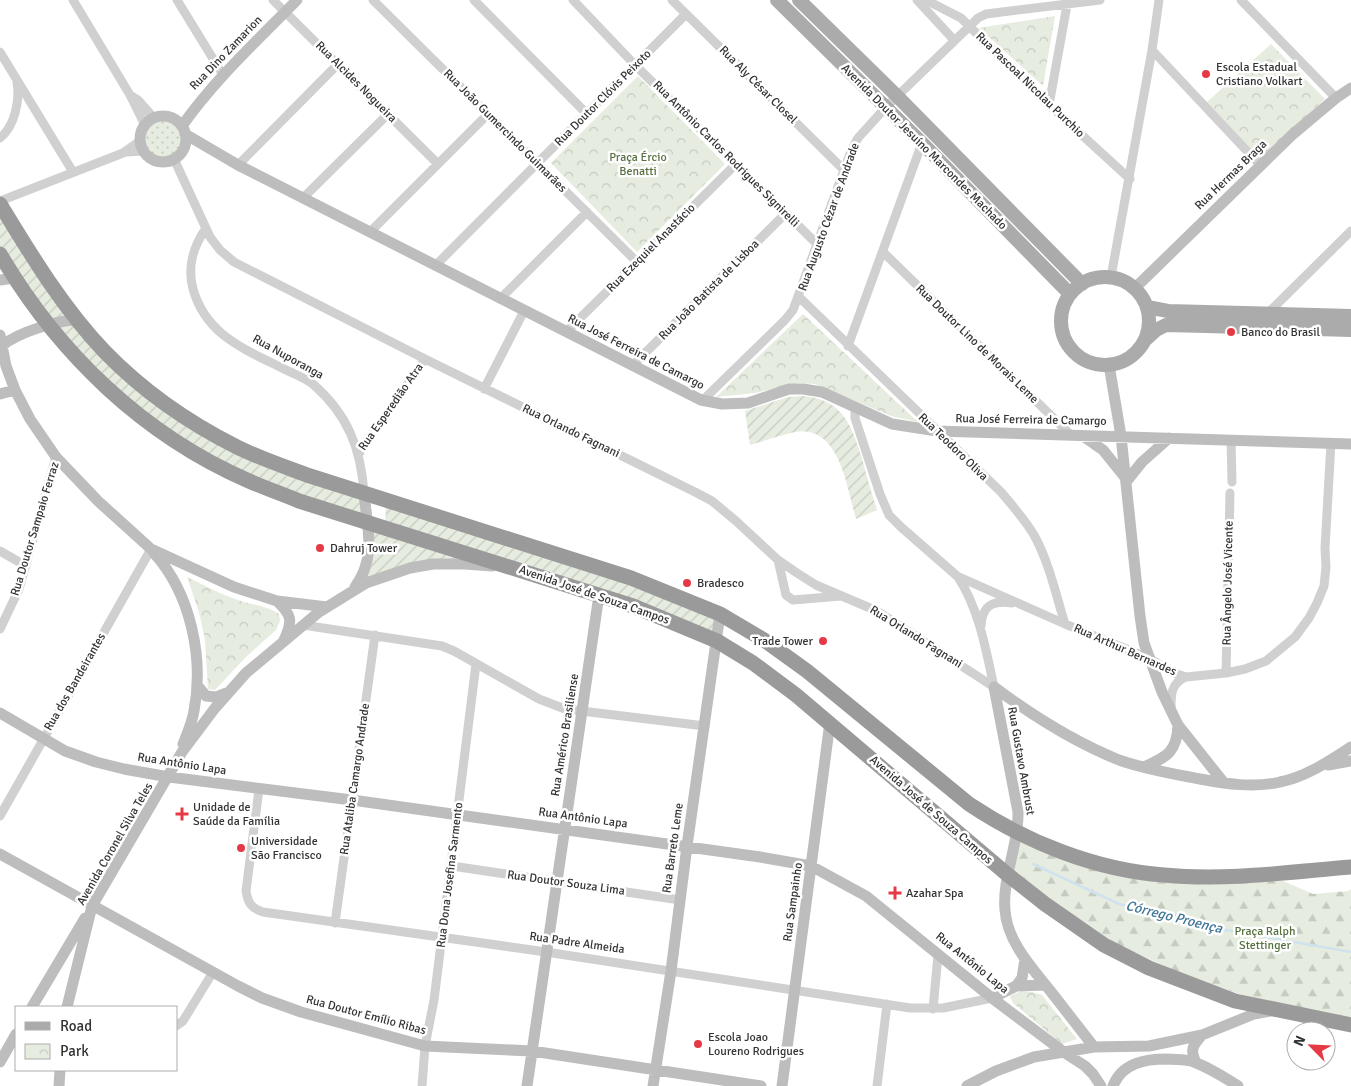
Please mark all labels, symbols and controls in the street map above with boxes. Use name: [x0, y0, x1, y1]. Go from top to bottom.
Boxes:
street label: Rua Dino Zamarion: [187, 13, 265, 93]
street label: Rua Pascoal Nicolau Purchio: [973, 29, 1087, 141]
street label: Rua Alcides Nogueira: [312, 38, 400, 126]
street label: Rua Aly César Closel: [716, 43, 801, 128]
street label: Rua Doutor Clóvis Peixoto: [551, 46, 655, 150]
place label: Escola Estadual Cristiano Volkart: [1216, 60, 1302, 89]
street label: Avenida Doutor Jesuíno Marcondes Machado: [838, 61, 1010, 233]
street label: Rua João Gumercindo Guimarães: [440, 66, 570, 196]
marker: Escola Estadual Cristiano Volkart: [1200, 68, 1212, 80]
street label: Rua Antônio Carlos Rodrigues Signirelli: [650, 78, 802, 230]
street label: Rua Hermas Braga: [1192, 137, 1270, 213]
street label: Rua Augusto Cézar de Andrade: [795, 141, 863, 293]
park label: Praça Ércio Benatti: [609, 150, 667, 179]
street label: Rua Ezequiel Anastácio: [604, 201, 698, 295]
street label: Rua João Batista de Lisboa: [656, 237, 762, 343]
street label: Rua Doutor Lino de Morais Leme: [912, 281, 1042, 407]
street label: Rua José Ferreira de Camargo: [565, 311, 707, 393]
place label: Banco do Brasil: [1241, 325, 1321, 340]
marker: Banco do Brasil: [1225, 326, 1237, 338]
street label: Rua Nuporanga: [250, 331, 326, 383]
street label: Rua Esperedião Atra: [355, 360, 427, 454]
street label: Rua Orlando Fagnani: [520, 401, 622, 461]
street label: Rua Teodoro Oliva: [915, 410, 991, 484]
street label: Rua José Ferreira de Camargo: [955, 411, 1107, 429]
street label: Rua Doutor Sampaio Ferraz: [7, 460, 63, 598]
street label: Rua Ângelo José Vicente: [1219, 521, 1237, 645]
place label: Dahruj Tower: [330, 541, 398, 556]
marker: Dahruj Tower: [314, 542, 326, 554]
street label: Avenida José de Souza Campos: [517, 562, 671, 628]
place label: Bradesco: [697, 576, 744, 591]
marker: Bradesco: [681, 577, 693, 589]
street label: Rua Orlando Fagnani: [867, 602, 965, 672]
street label: Rua Arthur Bernardes: [1071, 621, 1179, 679]
street label: Rua dos Bandeirantes: [41, 630, 109, 734]
place label: Trade Tower: [752, 634, 814, 649]
marker: Trade Tower: [817, 635, 829, 647]
street label: Rua Américo Brasiliense: [548, 673, 582, 797]
street label: Rua Ataliba Camargo Andrade: [337, 702, 373, 856]
street label: Rua Gustavo Ambrust: [1004, 706, 1038, 816]
street label: Rua Antônio Lapa: [136, 750, 228, 778]
street label: Avenida José de Souza Campos: [866, 752, 996, 868]
street label: Avenida Coronel Silva Teles: [74, 780, 156, 908]
place label: Unidade de Saúde da Família: [193, 800, 280, 829]
street label: Rua Dona Josefina Sarmento: [434, 801, 466, 949]
street label: Rua Barreto Leme: [659, 802, 687, 894]
street label: Rua Antônio Lapa: [537, 804, 629, 832]
marker: Unidade de Saúde da Família: [175, 807, 189, 821]
place label: Universidade São Francisco: [251, 834, 322, 863]
marker: Universidade São Francisco: [235, 842, 247, 854]
street label: Rua Sampainho: [780, 862, 806, 942]
street label: Rua Doutor Souza Lima: [506, 867, 626, 899]
marker: Azahar Spa: [888, 886, 902, 900]
place label: Azahar Spa: [906, 886, 964, 901]
water label: Córrego Proença: [1124, 897, 1225, 937]
park label: Praça Ralph Stettinger: [1235, 924, 1296, 953]
street label: Rua Padre Almeida: [528, 929, 626, 957]
street label: Rua Antônio Lapa: [932, 929, 1012, 997]
street label: Rua Doutor Emílio Ribas: [304, 992, 428, 1038]
legend: [15, 1006, 178, 1071]
text: Road: [60, 1017, 92, 1035]
north arrow: [1286, 1021, 1336, 1071]
place label: Escola Joao Loureno Rodrigues: [708, 1030, 804, 1059]
text: N: [1290, 1033, 1309, 1049]
marker: Escola Joao Loureno Rodrigues: [692, 1038, 704, 1050]
text: Park: [60, 1042, 89, 1060]

